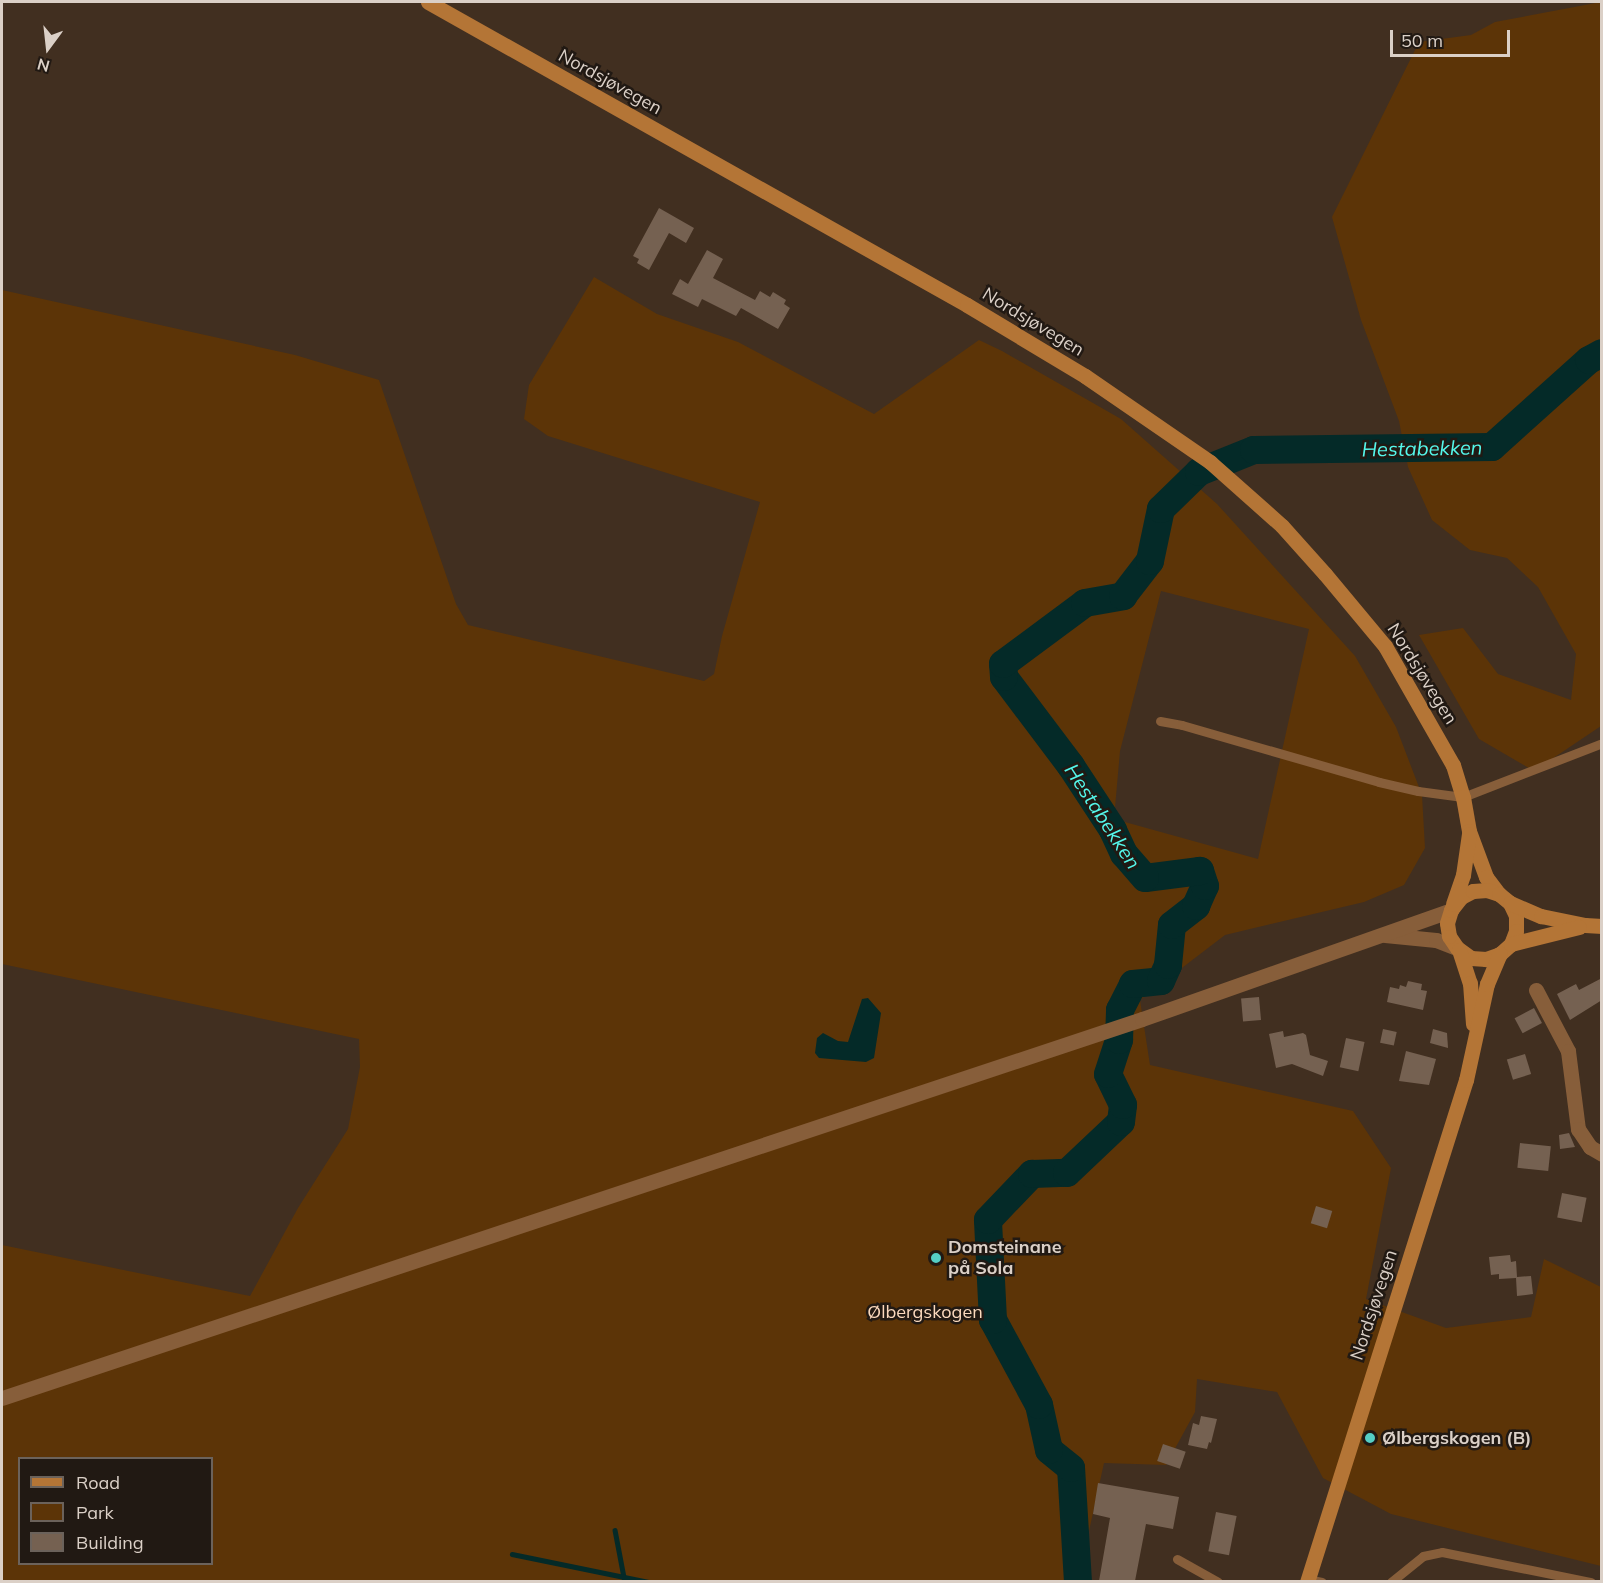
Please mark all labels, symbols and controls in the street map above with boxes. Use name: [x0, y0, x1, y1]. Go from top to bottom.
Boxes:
north arrow: [18, 18, 78, 78]
scale bar: [1393, 18, 1513, 56]
text: 50 m: [1401, 29, 1443, 52]
street label: Nordsjøvegen: [555, 45, 665, 119]
text: N: [35, 54, 52, 77]
street label: Nordsjøvegen: [978, 283, 1088, 361]
water label: Hestabekken: [1361, 435, 1483, 461]
street label: Nordsjøvegen: [1382, 620, 1462, 728]
water label: Hestabekken: [1060, 759, 1146, 873]
place label: Domsteinane på Sola: [948, 1237, 1062, 1280]
street label: Nordsjøvegen: [1346, 1247, 1402, 1363]
marker: Domsteinane på Sola: [929, 1251, 943, 1265]
park label: Ølbergskogen: [867, 1301, 983, 1323]
place label: Ølbergskogen (B): [1382, 1427, 1532, 1449]
marker: Ølbergskogen (B): [1363, 1431, 1377, 1445]
legend: [18, 1457, 213, 1565]
text: Road: [76, 1471, 120, 1494]
text: Park: [76, 1501, 114, 1524]
text: Building: [76, 1531, 144, 1554]

